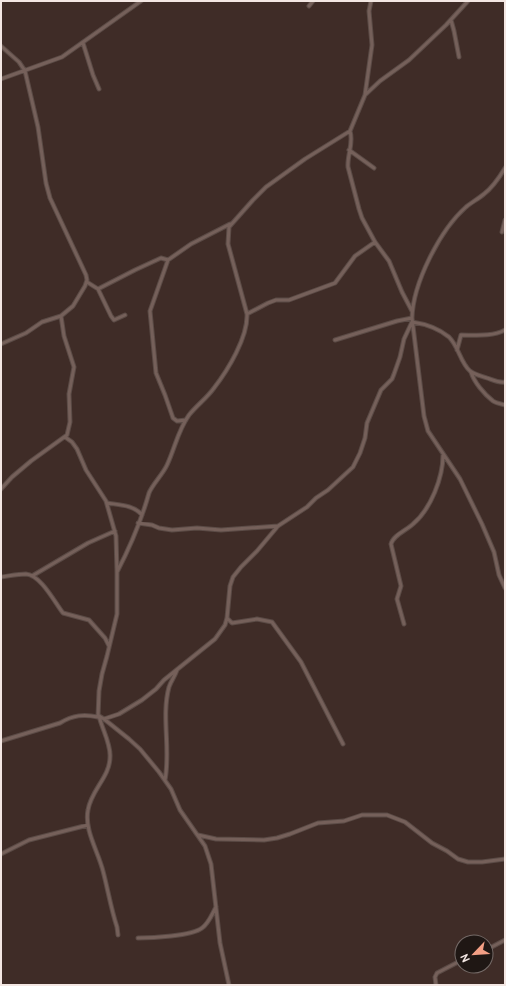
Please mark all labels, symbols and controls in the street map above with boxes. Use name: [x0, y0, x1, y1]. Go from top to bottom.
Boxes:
north arrow: [454, 934, 494, 974]
text: N: [458, 951, 474, 964]

